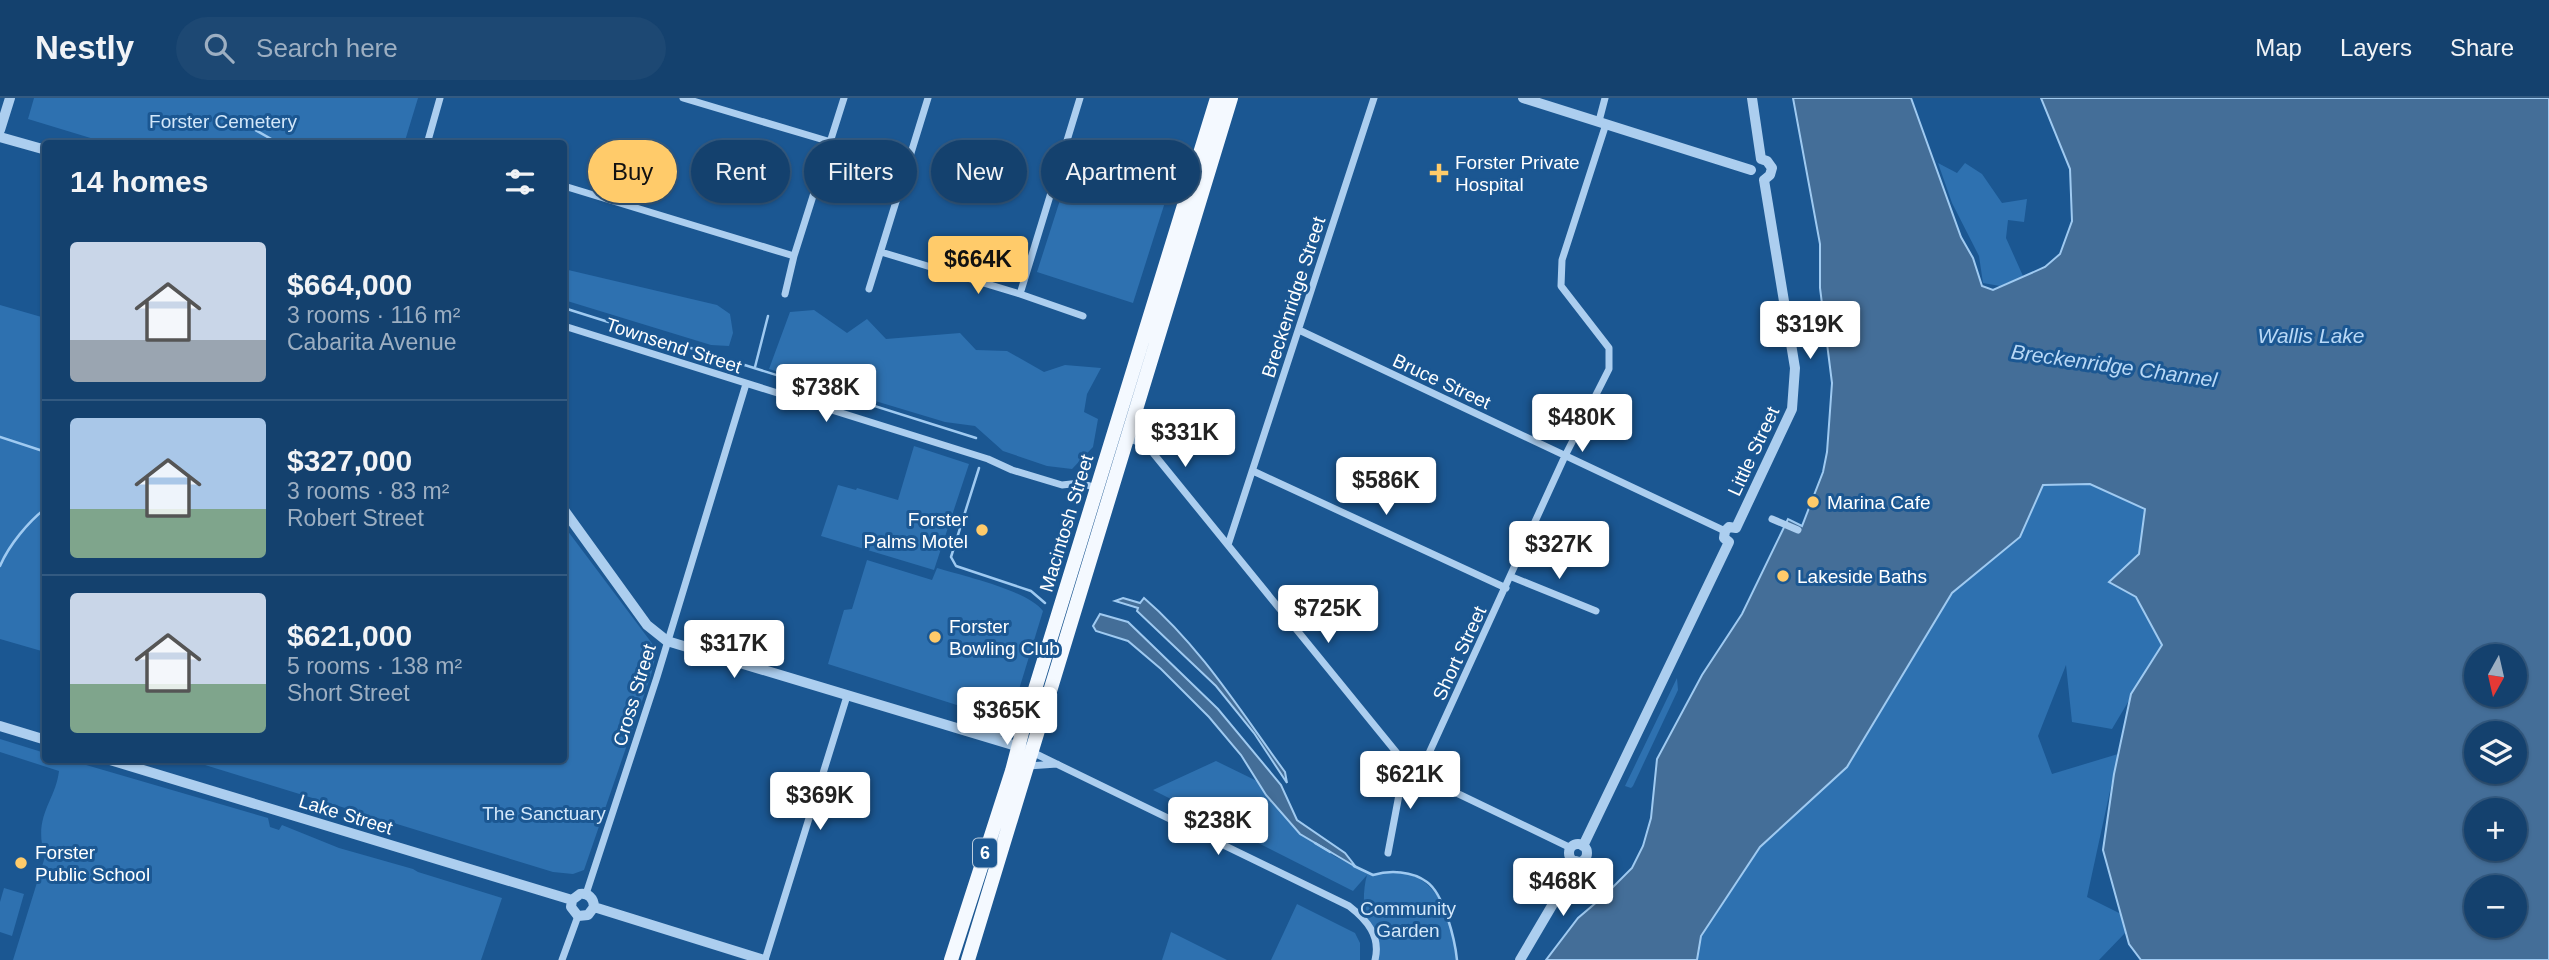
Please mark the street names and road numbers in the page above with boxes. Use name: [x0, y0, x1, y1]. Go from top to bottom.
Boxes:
street label: Breckenridge Street: [1258, 213, 1330, 380]
street label: Townsend Street: [603, 314, 745, 378]
street label: Bruce Street: [1389, 350, 1495, 414]
street label: Little Street: [1724, 403, 1784, 499]
street label: Macintosh Street: [1036, 451, 1098, 594]
street label: Short Street: [1429, 602, 1491, 704]
street label: Cross Street: [609, 641, 660, 749]
street label: Lake Street: [296, 790, 396, 839]
road number: 6: [973, 838, 997, 868]

